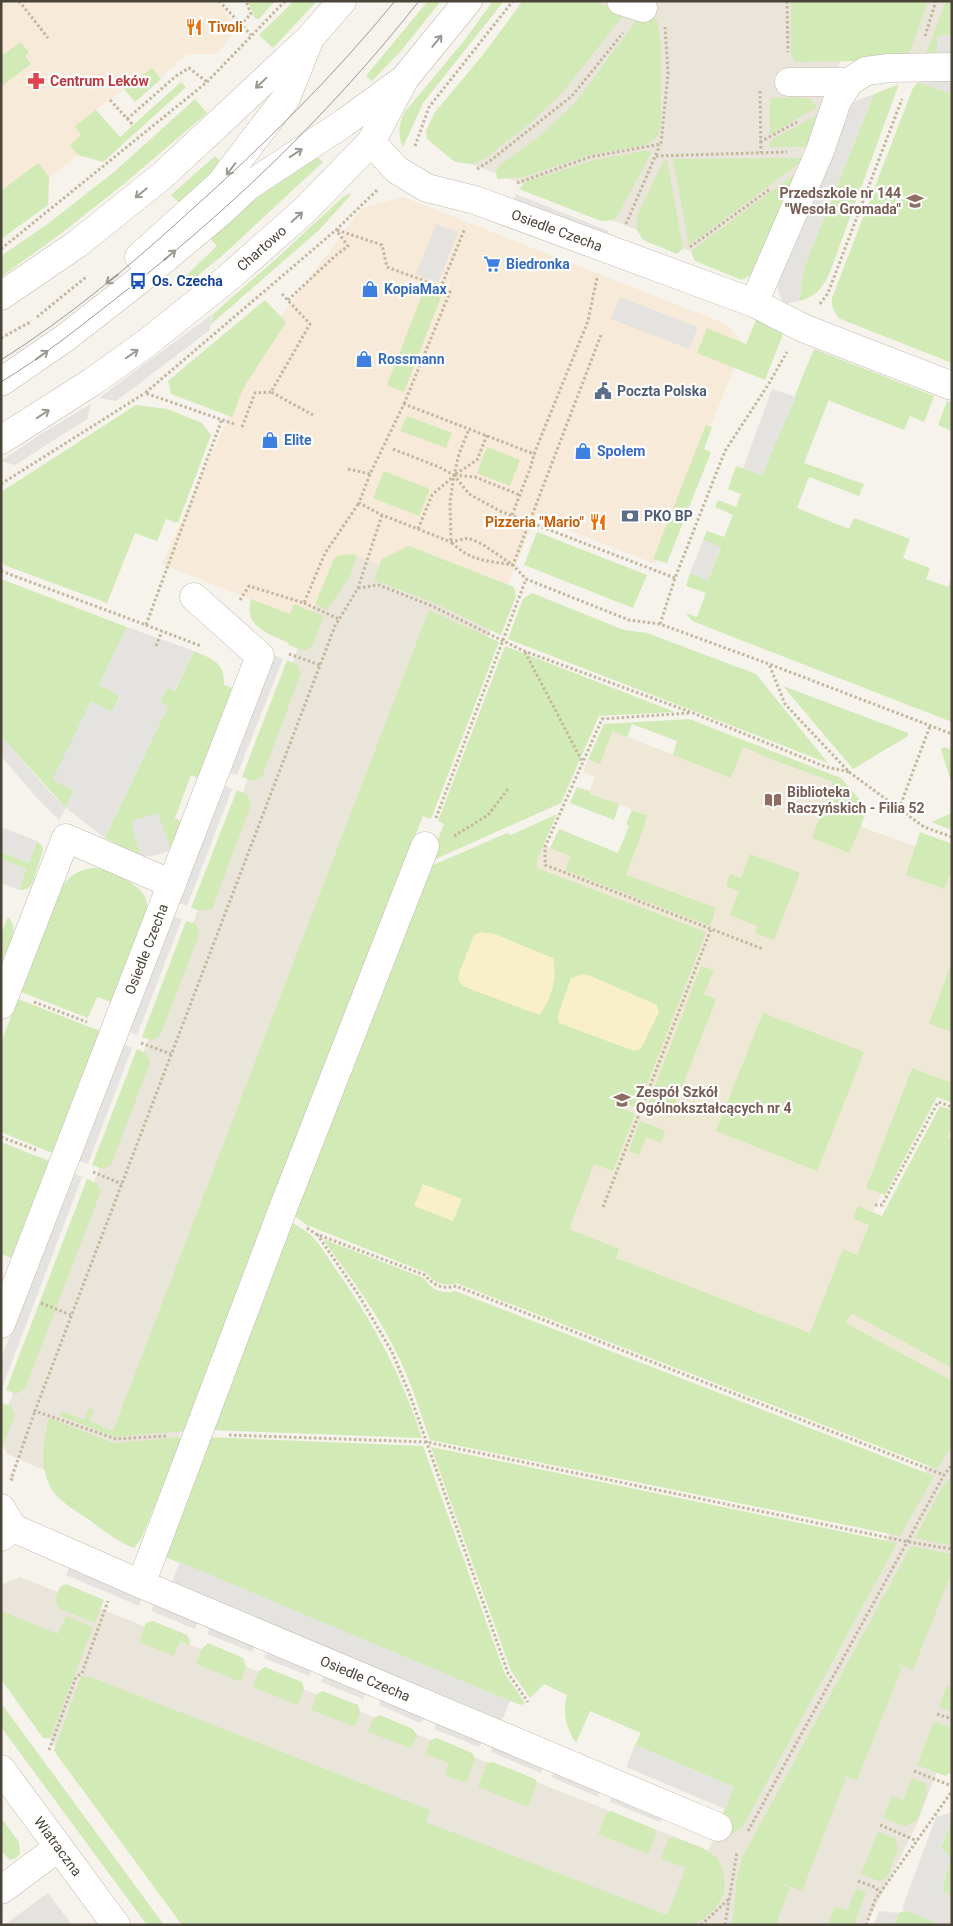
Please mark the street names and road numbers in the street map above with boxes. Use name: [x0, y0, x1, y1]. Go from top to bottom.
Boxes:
street label: Osiedle Czecha: [509, 206, 605, 254]
street label: Chartowo: [234, 222, 290, 274]
street label: Osiedle Czecha: [122, 902, 171, 997]
street label: Osiedle Czecha: [318, 1652, 413, 1704]
street label: Wiatraczna: [31, 1813, 85, 1879]

